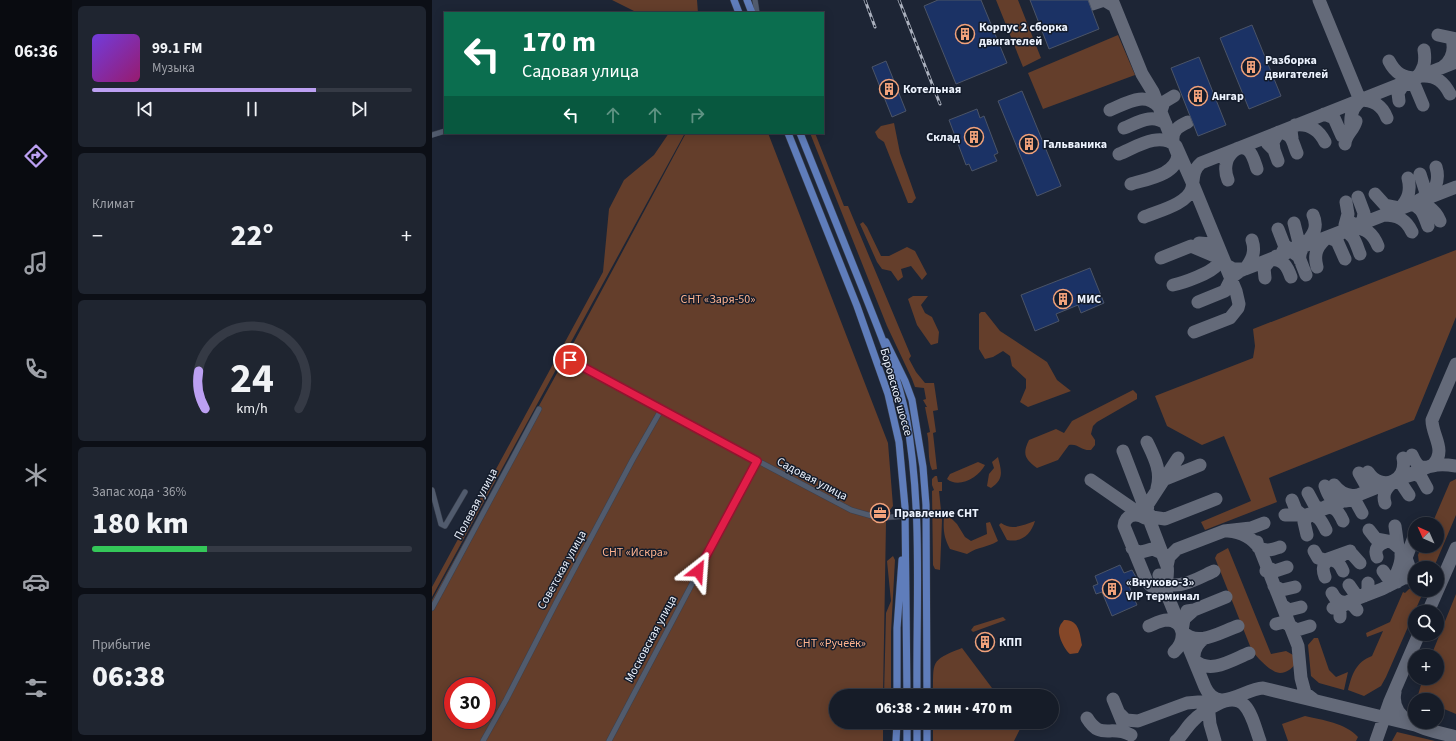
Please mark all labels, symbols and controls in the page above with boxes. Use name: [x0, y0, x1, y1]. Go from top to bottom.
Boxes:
place label: Корпус 2 сборка двигателей: [979, 19, 1068, 50]
text: 170 m: [522, 22, 596, 62]
building icon: Корпус 2 сборка двигателей: [954, 23, 976, 45]
icon: left: [456, 28, 508, 80]
text: 99.1 FM: [152, 38, 203, 59]
text: 06:36: [14, 39, 58, 64]
place label: Разборка двигателей: [1265, 52, 1328, 83]
building icon: Разборка двигателей: [1240, 56, 1262, 78]
text: Музыка: [152, 59, 195, 77]
text: Садовая улица: [522, 59, 639, 84]
building icon: Котельная: [878, 78, 900, 100]
place label: Котельная: [903, 81, 961, 98]
building icon: Ангар: [1187, 85, 1209, 107]
place label: Ангар: [1211, 88, 1244, 105]
icon: previous: [134, 98, 156, 120]
icon: pause: [241, 98, 263, 120]
icon: next: [348, 98, 370, 120]
icon: left: [560, 104, 582, 126]
icon: ahead: [602, 104, 624, 126]
icon: ahead: [644, 104, 666, 126]
icon: right: [686, 104, 708, 126]
building icon: Склад: [963, 126, 985, 148]
place label: Склад: [926, 129, 960, 146]
building icon: Гальваника: [1018, 133, 1040, 155]
place label: Гальваника: [1043, 136, 1107, 153]
icon: directions: [22, 142, 50, 170]
text: Климат: [92, 195, 135, 213]
text: 22°: [230, 214, 274, 257]
text: −: [92, 220, 103, 252]
text: +: [401, 220, 412, 252]
icon: music: [22, 249, 50, 277]
building icon: МИС: [1052, 288, 1074, 310]
park label: СНТ «Заря-50»: [681, 291, 755, 308]
place label: МИС: [1077, 291, 1101, 308]
pin: [553, 343, 587, 377]
street label: Боровское шоссе: [875, 346, 917, 438]
text: 24: [230, 348, 274, 408]
icon: arrive: [559, 349, 581, 371]
icon: phone: [22, 355, 50, 383]
text: km/h: [236, 397, 268, 418]
street label: Садовая улица: [774, 453, 850, 505]
icon: climate: [22, 461, 50, 489]
street label: Полевая улица: [450, 465, 502, 543]
text: Запас хода · 36%: [92, 483, 186, 501]
text: 180 km: [92, 502, 189, 545]
office icon: Правление СНТ: [869, 502, 891, 524]
place label: Правление СНТ: [894, 505, 979, 522]
north arrow: [1408, 517, 1444, 553]
map controls: [1408, 517, 1444, 729]
street label: Советская улица: [533, 527, 591, 613]
park label: СНТ «Искра»: [602, 544, 668, 561]
position arrow: [677, 550, 719, 592]
button: sound: [1408, 561, 1444, 597]
icon: car: [22, 568, 50, 596]
place label: «Внуково-3» VIP терминал: [1125, 574, 1200, 605]
building icon: «Внуково-3» VIP терминал: [1101, 578, 1123, 600]
street label: Московская улица: [621, 592, 681, 686]
button: search: [1408, 605, 1444, 641]
building icon: КПП: [974, 631, 996, 653]
place label: КПП: [999, 634, 1022, 651]
park label: СНТ «Ручеёк»: [796, 635, 866, 652]
text: Прибытие: [92, 636, 151, 654]
button: +: [1408, 649, 1444, 685]
text: 06:38: [92, 655, 165, 698]
icon: filters: [22, 674, 50, 702]
speed limit sign: 30: [444, 677, 496, 729]
button: −: [1408, 693, 1444, 729]
text: 06:38 · 2 мин · 470 m: [876, 698, 1012, 719]

